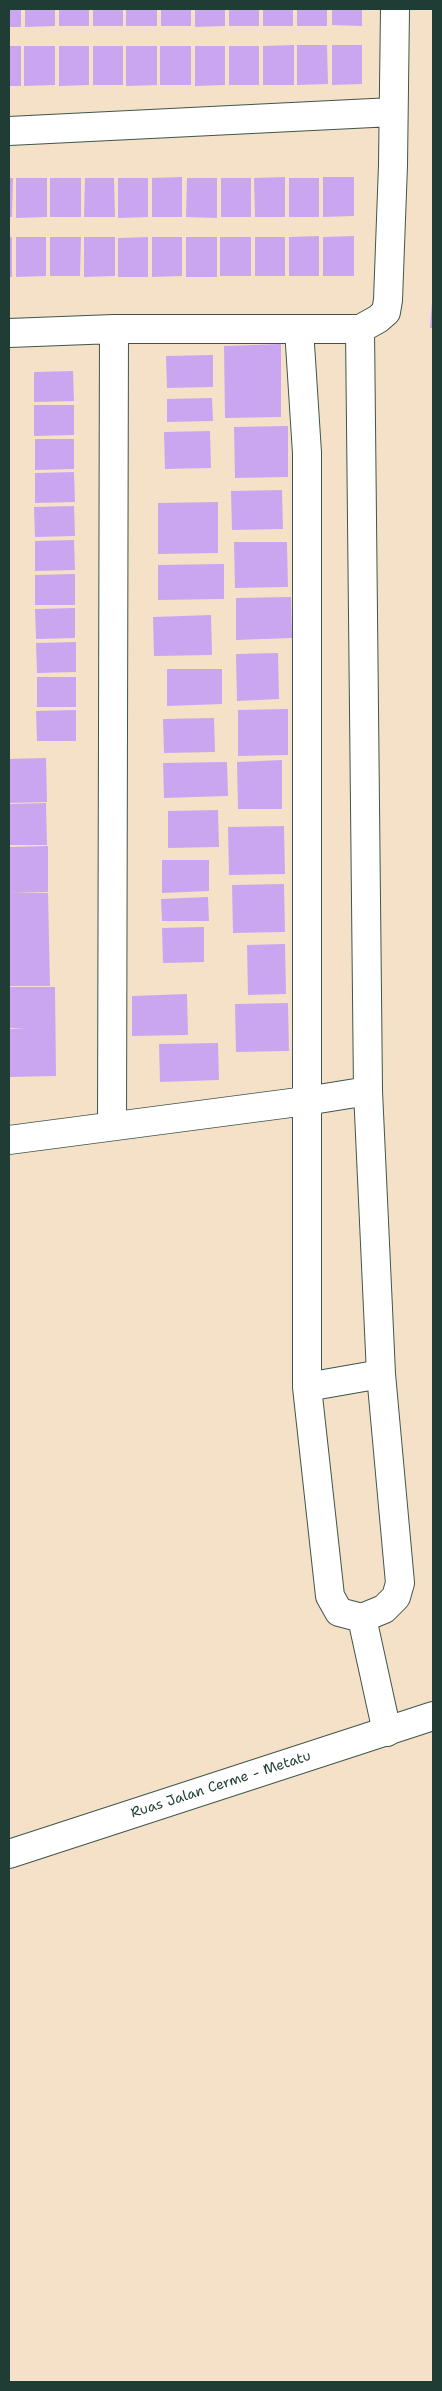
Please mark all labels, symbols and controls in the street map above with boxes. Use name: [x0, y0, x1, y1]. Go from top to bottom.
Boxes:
street label: Ruas Jalan Cerme - Metatu: [129, 1748, 313, 1822]

